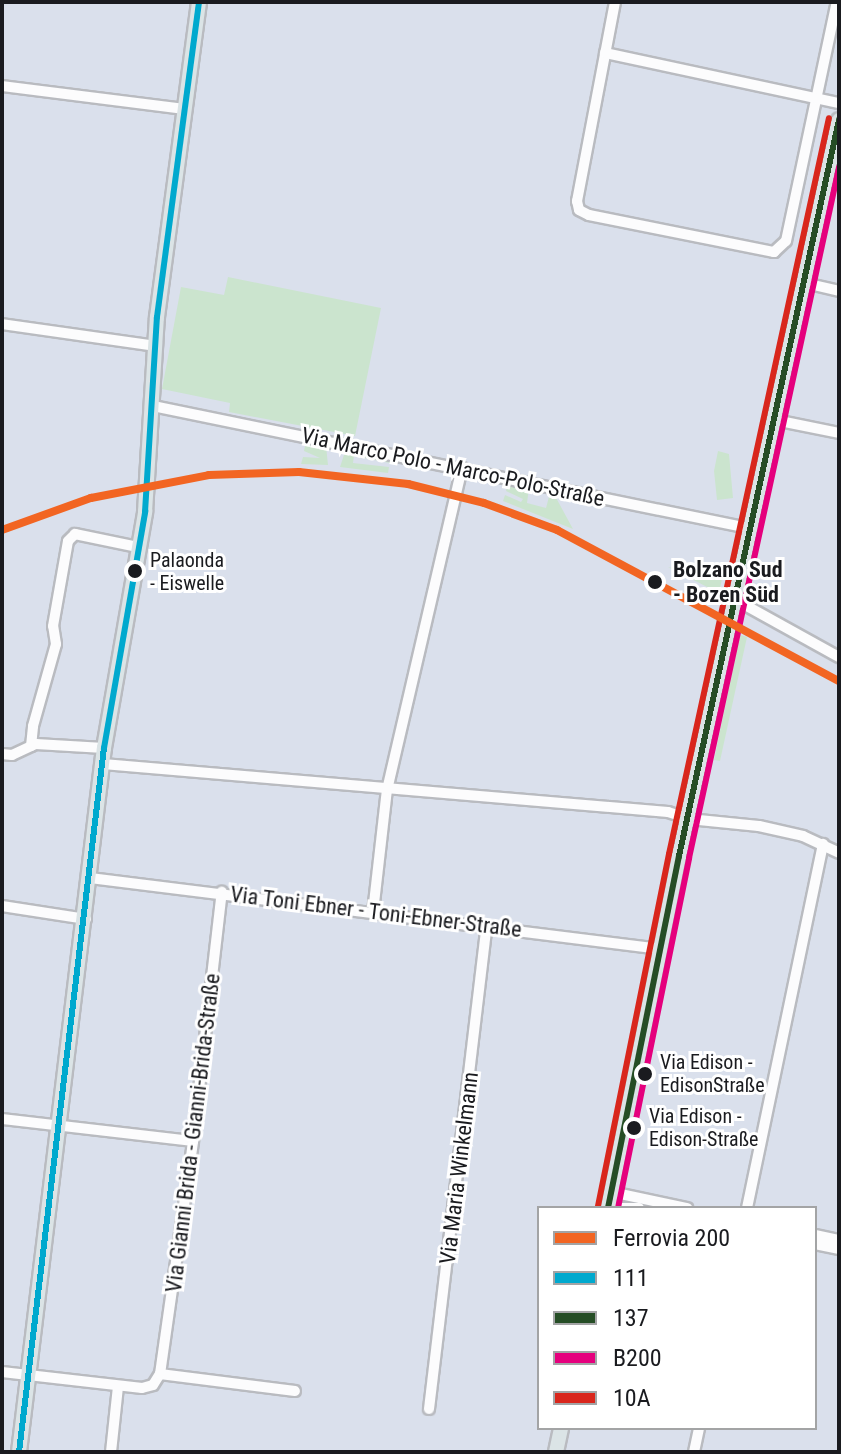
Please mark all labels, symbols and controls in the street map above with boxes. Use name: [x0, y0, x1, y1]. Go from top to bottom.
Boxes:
street label: Via Marco Polo - Marco-Polo-Straße: [299, 422, 607, 512]
place label: Palaonda - Eiswelle: [150, 548, 224, 595]
place label: Bolzano Sud - Bozen Süd: [673, 556, 783, 608]
marker: Palaonda - Eiswelle: [127, 563, 143, 579]
marker: Bolzano Sud - Bozen Süd: [644, 571, 666, 593]
street label: Via Toni Ebner - Toni-Ebner-Straße: [228, 881, 524, 943]
street label: Via Gianni Brida - Gianni-Brida-Straße: [160, 972, 226, 1294]
place label: Via Edison - EdisonStraße: [660, 1050, 765, 1097]
marker: Via Edison - EdisonStraße: [637, 1066, 653, 1082]
street label: Via Maria Winkelmann: [434, 1070, 484, 1266]
place label: Via Edison - Edison-Straße: [649, 1104, 758, 1151]
marker: Via Edison - Edison-Straße: [626, 1120, 642, 1136]
legend: [537, 1206, 817, 1430]
text: Ferrovia 200: [613, 1224, 730, 1252]
text: 111: [613, 1264, 649, 1292]
text: 137: [613, 1304, 649, 1332]
text: B200: [613, 1344, 662, 1372]
text: 10A: [613, 1384, 651, 1412]

